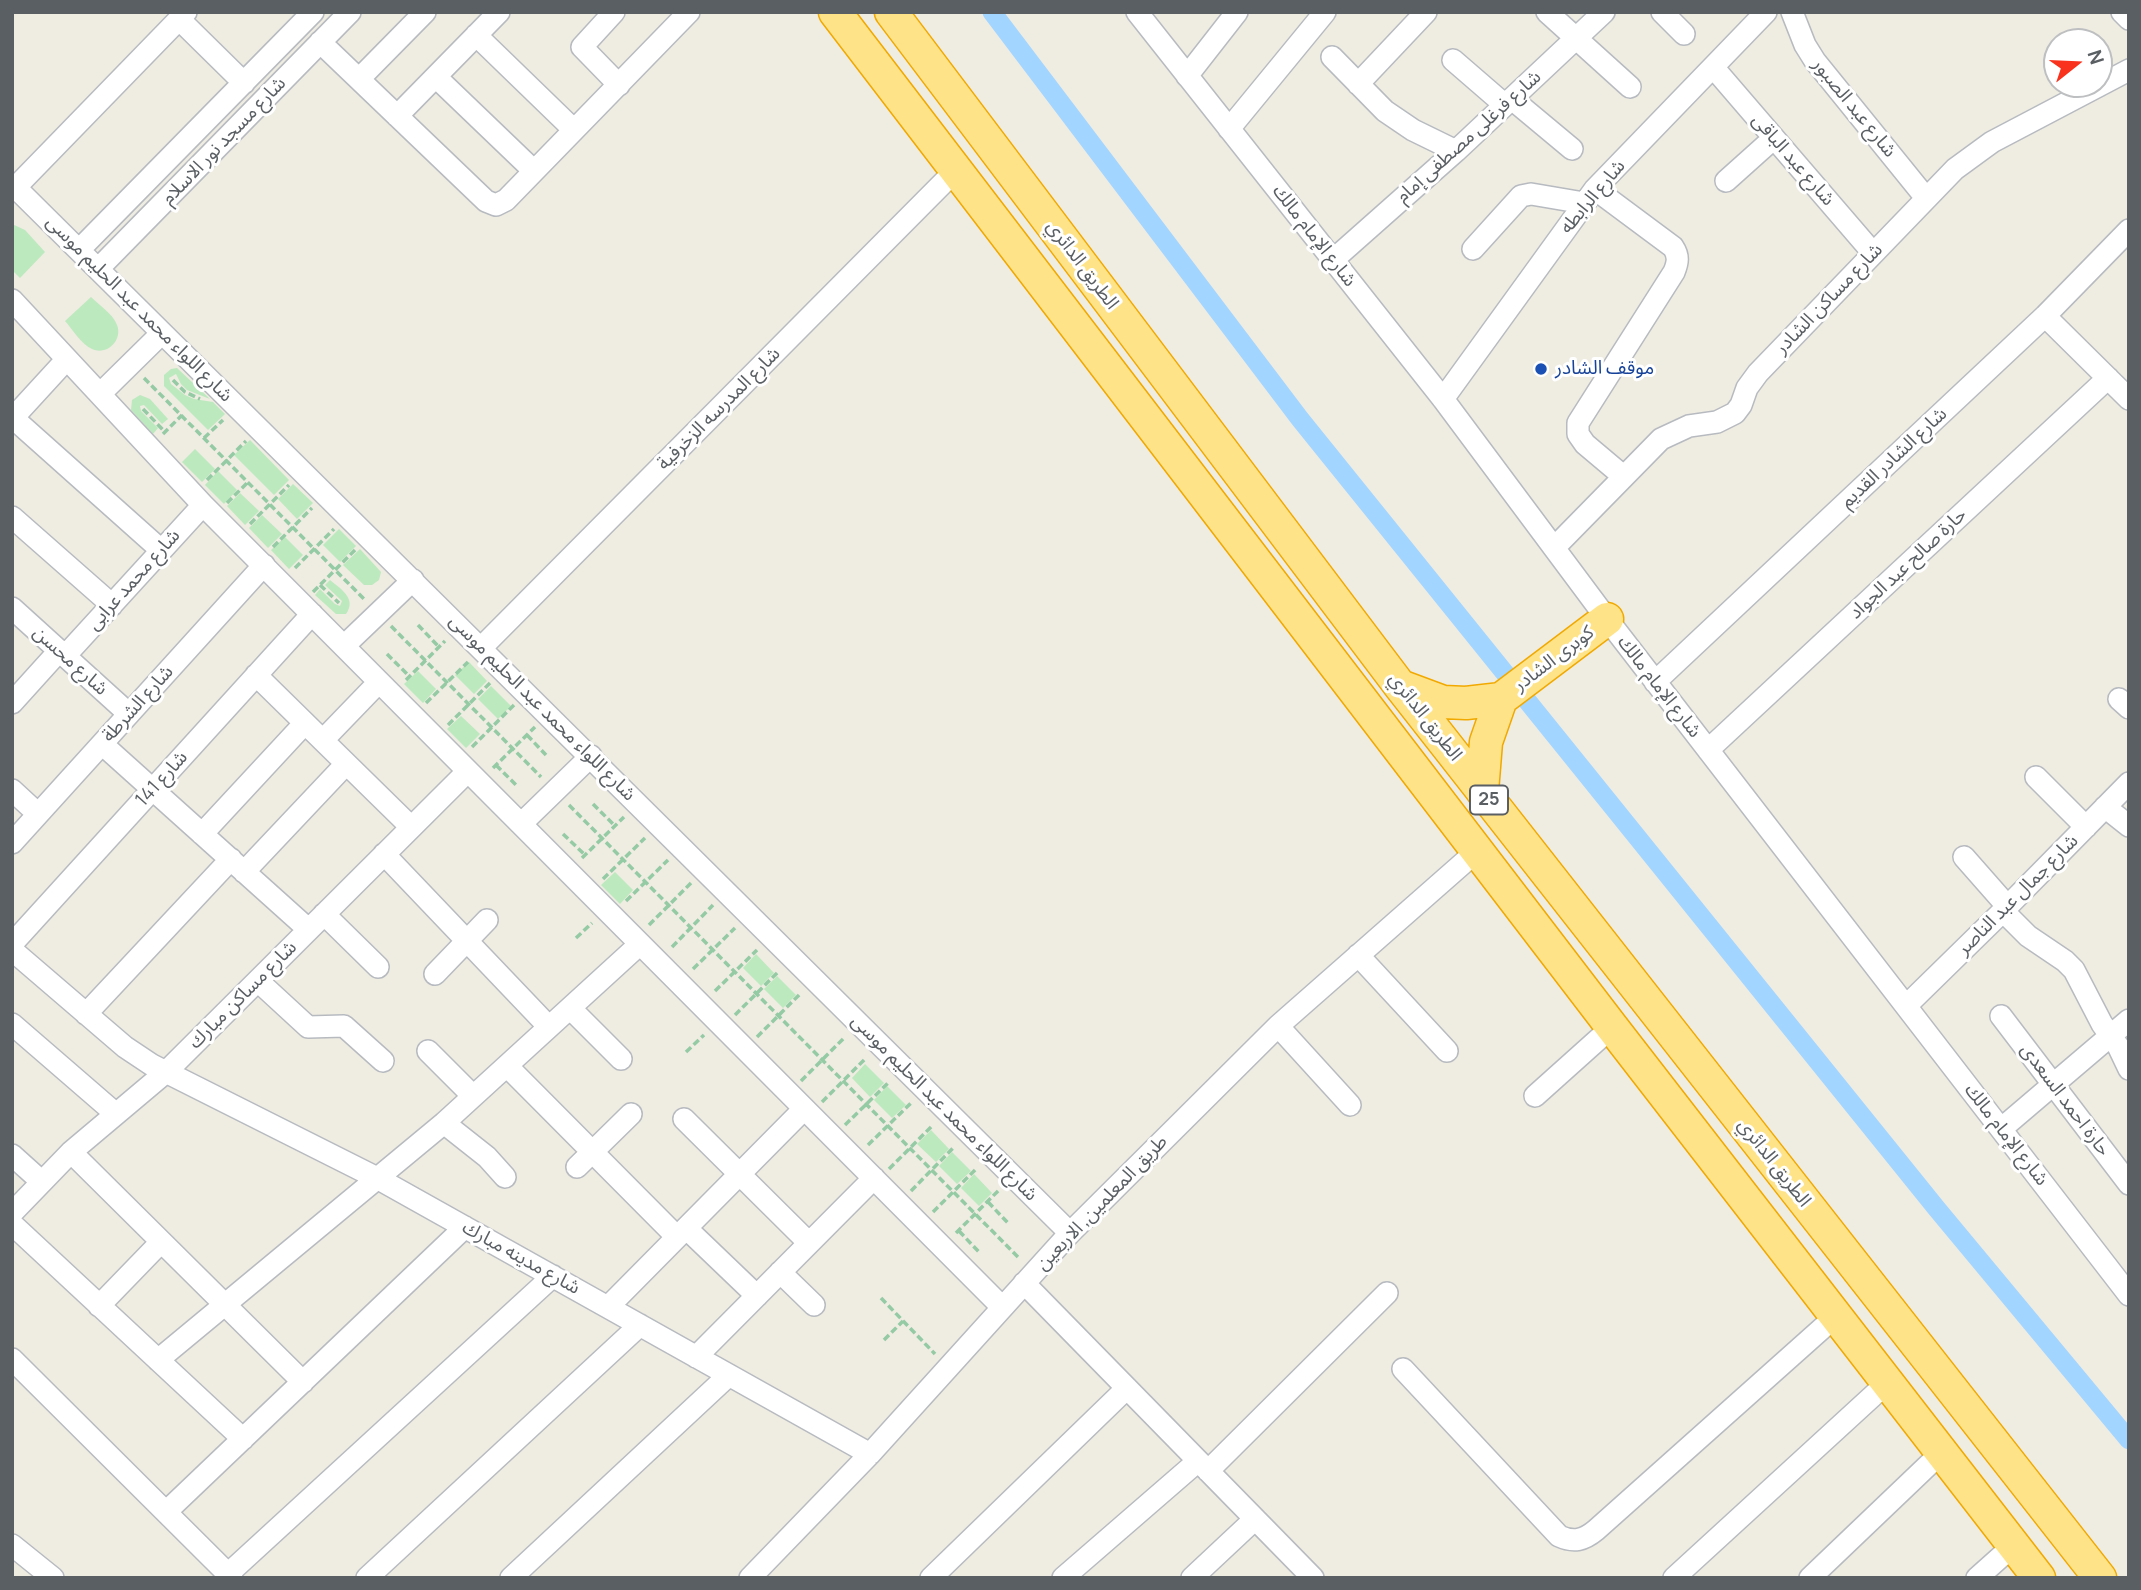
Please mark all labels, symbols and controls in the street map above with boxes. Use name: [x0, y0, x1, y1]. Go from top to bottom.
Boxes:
north arrow: [2043, 28, 2113, 98]
text: N: [2082, 47, 2111, 68]
street label: شارع عبد الصبور: [1807, 54, 1901, 162]
street label: شارع فرغلى مصطفى إمام: [1392, 66, 1546, 208]
street label: شارع مسجد نور الاسلام: [157, 72, 291, 210]
street label: شارع عبد الباقى: [1747, 109, 1839, 211]
street label: شارع الرابطه: [1555, 155, 1631, 239]
street label: شارع الإمام مالك: [1267, 181, 1361, 291]
street label: شارع اللواء محمد عبد الحليم موسى: [41, 211, 237, 407]
street label: الطريق الدائري: [1041, 216, 1123, 314]
street label: شارع مساكن الشادر: [1770, 239, 1888, 359]
street label: شارع المدرسه الزخرفية: [653, 343, 785, 475]
place label: موقف الشادر: [1555, 358, 1654, 380]
marker: موقف الشادر: [1533, 361, 1549, 377]
street label: شارع الشادر القديم: [1836, 403, 1952, 513]
street label: حارة صالح عبد الجواد: [1845, 504, 1971, 624]
street label: شارع محمد عرابى: [83, 525, 185, 635]
street label: شارع اللواء محمد عبد الحليم موسى: [444, 610, 640, 806]
street label: شارع محسن: [28, 621, 112, 701]
street label: كوبرى الشادر: [1509, 621, 1599, 697]
street label: شارع الإمام مالك: [1612, 632, 1706, 742]
street label: شارع الشرطة: [98, 661, 178, 747]
street label: الطريق الدائري: [1383, 668, 1467, 766]
street label: شارع 141: [131, 747, 193, 811]
road number: 25: [1470, 786, 1508, 814]
street label: شارع جمال عبد الناصر: [1953, 830, 2083, 960]
street label: شارع مساكن مبارك: [184, 936, 302, 1054]
street label: شارع اللواء محمد عبد الحليم موسى: [846, 1010, 1042, 1206]
street label: حارة احمد السعدى: [2015, 1039, 2115, 1161]
street label: شارع الإمام مالك: [1959, 1080, 2053, 1190]
street label: الطريق الدائري: [1732, 1114, 1816, 1212]
street label: طريق المعلمين, الاربعين: [1031, 1131, 1173, 1275]
street label: شارع مدينه مبارك: [458, 1216, 584, 1300]

